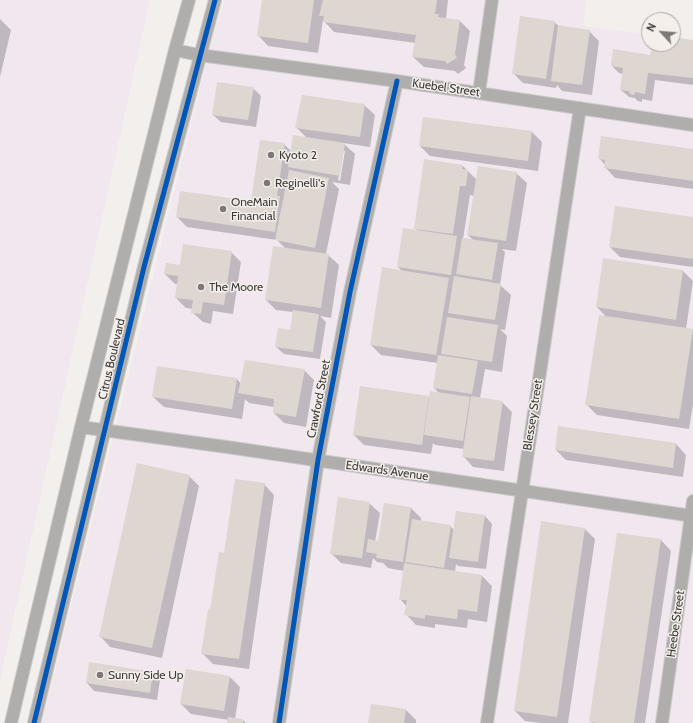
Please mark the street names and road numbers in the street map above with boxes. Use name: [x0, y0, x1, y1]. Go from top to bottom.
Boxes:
street label: Kuebel Street: [411, 76, 481, 100]
street label: Citrus Boulevard: [96, 317, 128, 401]
street label: Crawford Street: [304, 359, 334, 439]
street label: Blessey Street: [520, 379, 546, 451]
street label: Edwards Avenue: [345, 458, 429, 484]
street label: Heebe Street: [664, 590, 688, 658]

